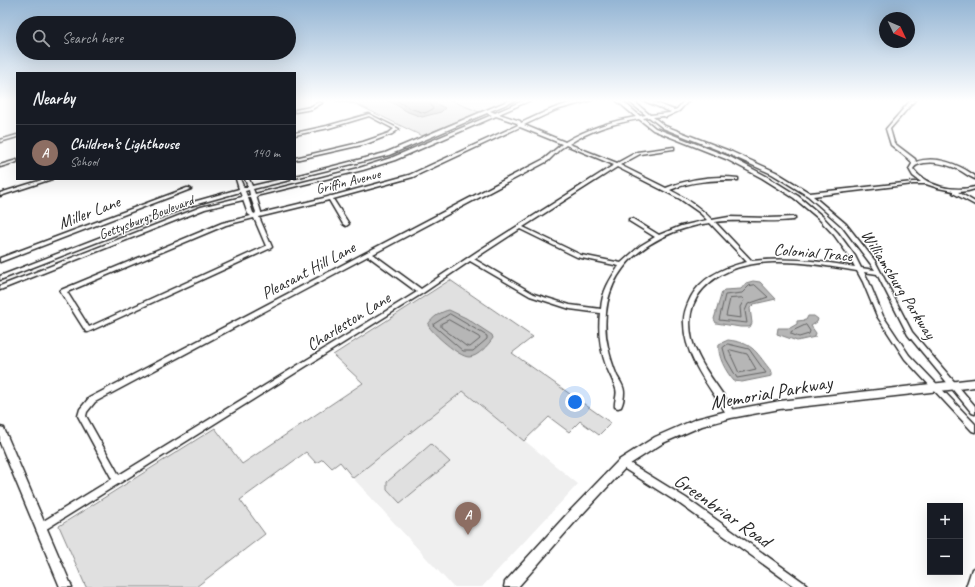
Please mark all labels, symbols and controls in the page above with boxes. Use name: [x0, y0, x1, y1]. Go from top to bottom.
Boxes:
north arrow: [879, 12, 915, 48]
search box: [16, 16, 296, 60]
icon: search: [30, 27, 52, 49]
text: Search here: [62, 29, 123, 48]
text: Nearby: [32, 88, 75, 109]
text: Children’s Lighthouse: [70, 135, 179, 154]
text: A: [42, 145, 48, 161]
text: 140 m: [252, 145, 280, 161]
text: School: [70, 154, 98, 170]
street label: Griffin Avenue: [314, 165, 383, 198]
street label: Miller Lane: [55, 191, 124, 234]
street label: Gettysburg Boulevard: [96, 191, 198, 243]
street label: Williamsburg Parkway: [857, 226, 941, 344]
street label: Pleasant Hill Lane: [258, 236, 360, 304]
street label: Colonial Trace: [773, 239, 855, 267]
street label: Charleston Lane: [302, 287, 395, 355]
street label: Memorial Parkway: [708, 369, 836, 416]
your location: [565, 392, 585, 412]
street label: Greenbriar Road: [669, 468, 779, 555]
pin: A: [455, 502, 481, 535]
map controls: [927, 503, 963, 575]
button: +: [927, 503, 963, 539]
button: −: [927, 539, 963, 575]

